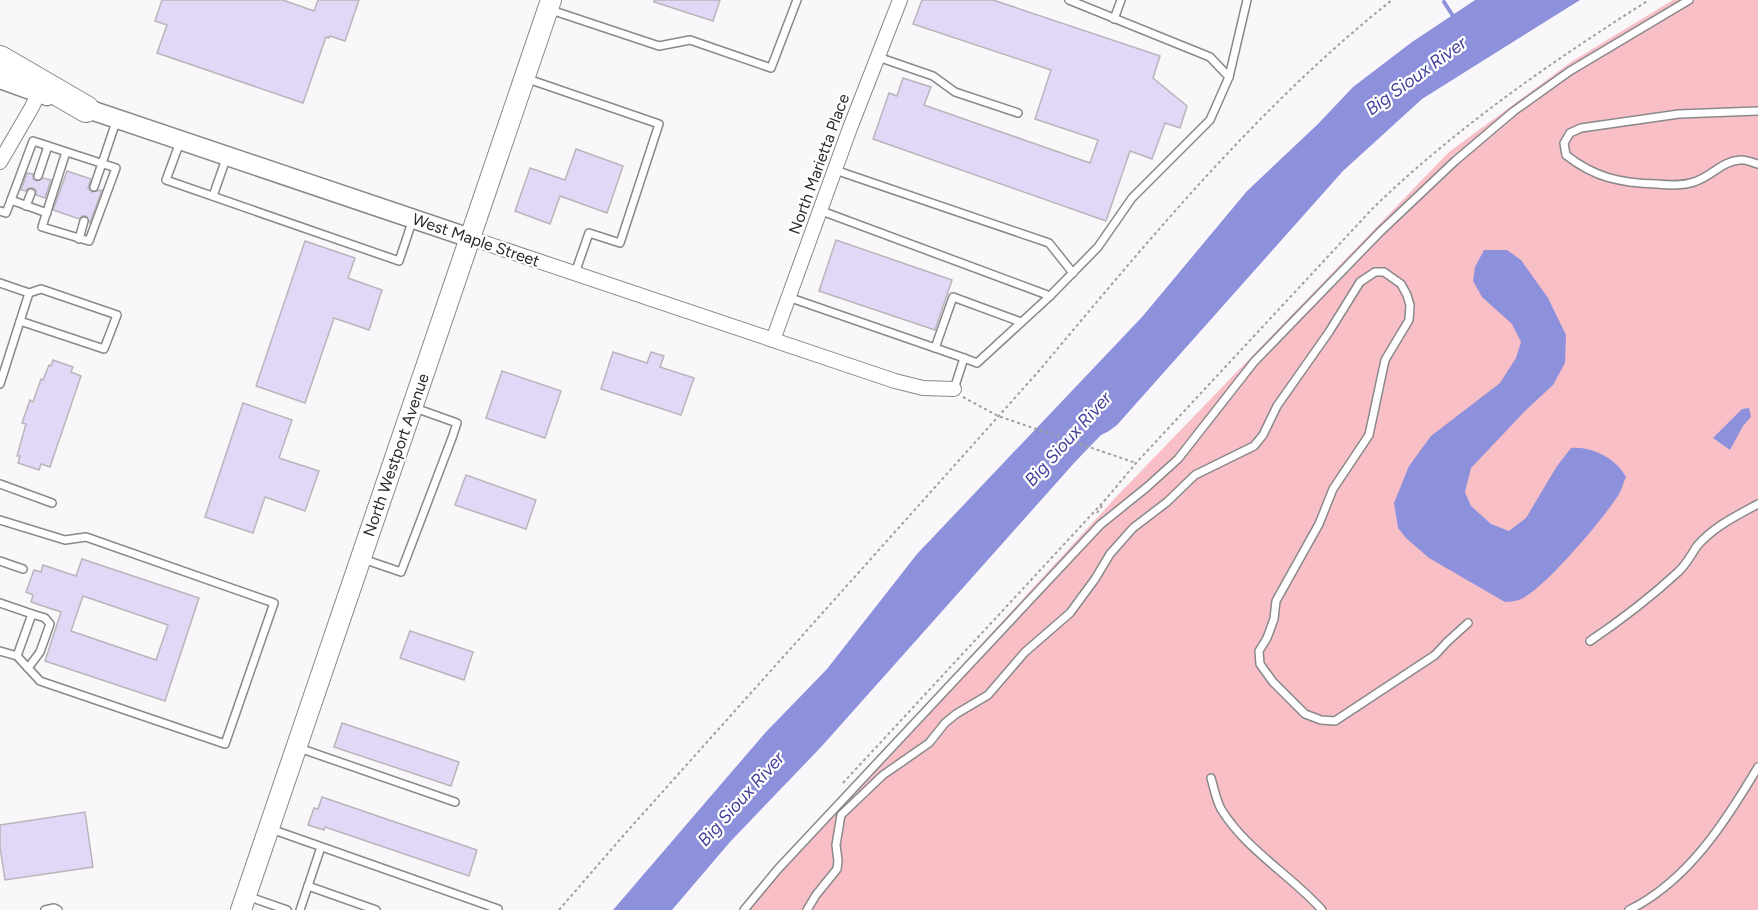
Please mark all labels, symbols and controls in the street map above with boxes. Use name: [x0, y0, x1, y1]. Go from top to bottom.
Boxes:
water label: Big Sioux River: [1361, 31, 1472, 120]
street label: North Marietta Place: [785, 91, 853, 237]
street label: West Maple Street: [410, 209, 542, 271]
street label: North Westport Avenue: [359, 371, 433, 539]
water label: Big Sioux River: [1020, 387, 1117, 491]
water label: Big Sioux River: [693, 747, 790, 851]

